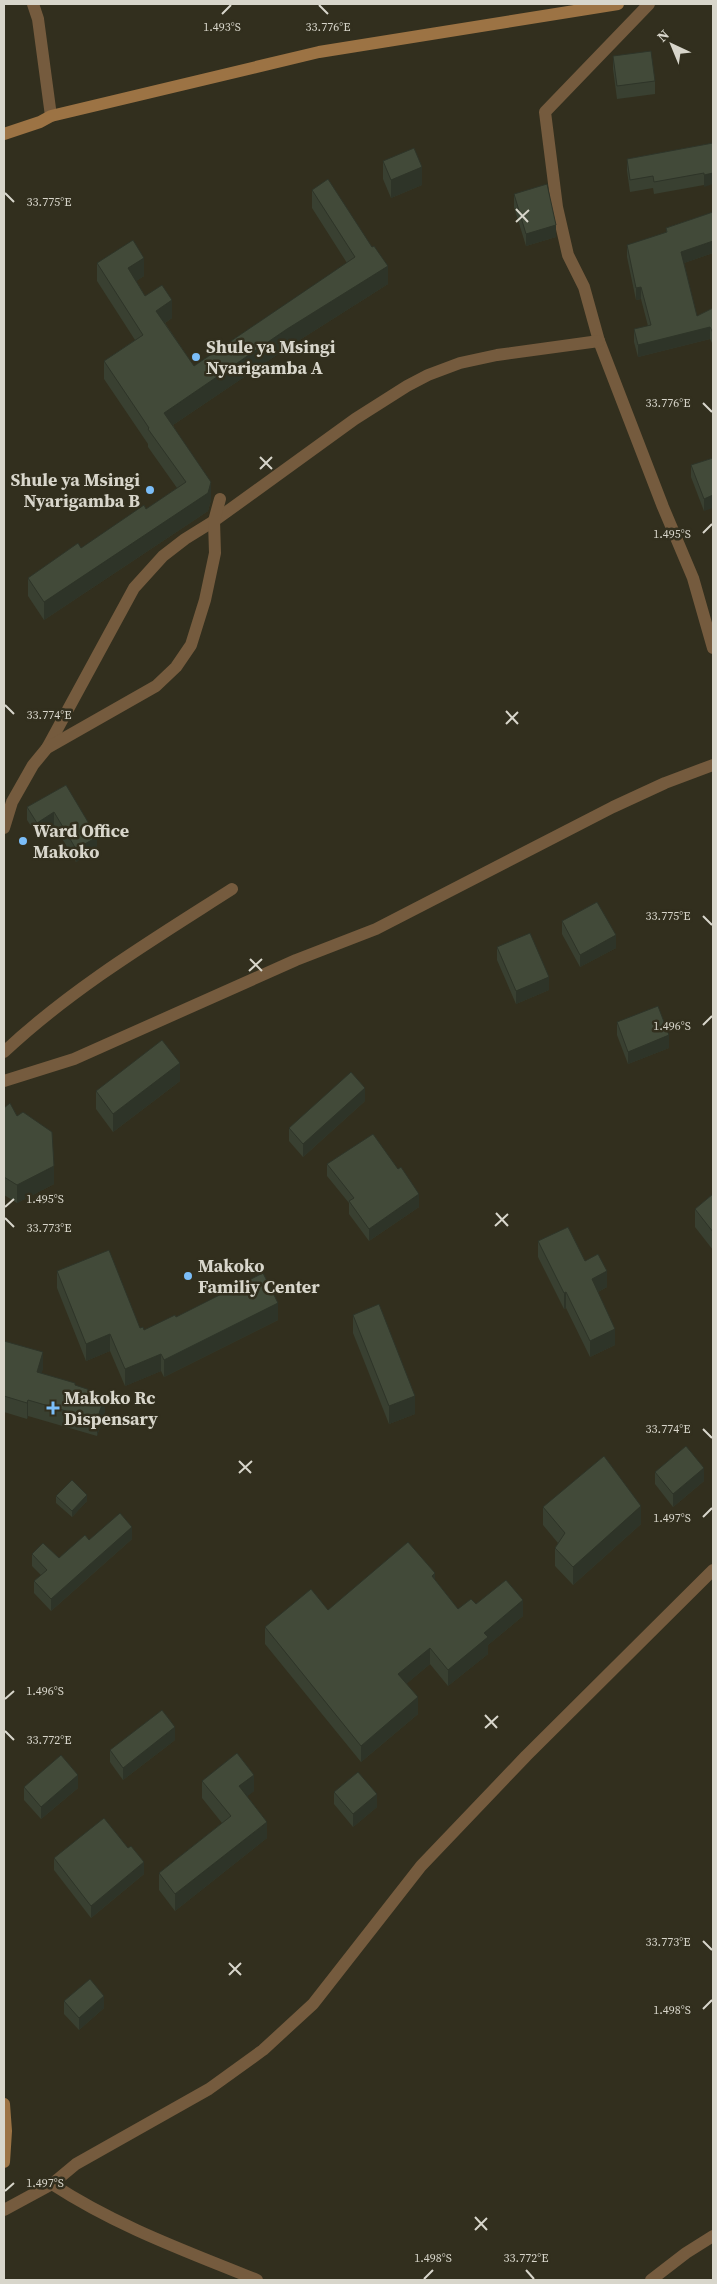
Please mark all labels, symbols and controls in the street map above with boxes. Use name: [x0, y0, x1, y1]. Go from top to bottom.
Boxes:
text: 1.493°S: [203, 19, 241, 35]
text: 33.776°E: [306, 19, 350, 35]
north arrow: [647, 20, 697, 70]
text: N: [652, 25, 674, 46]
text: 33.775°E: [27, 194, 71, 210]
place label: Shule ya Msingi Nyarigamba A: [206, 334, 336, 380]
marker: Shule ya Msingi Nyarigamba A: [190, 351, 202, 363]
text: 33.776°E: [646, 395, 690, 411]
place label: Shule ya Msingi Nyarigamba B: [11, 467, 140, 513]
marker: Shule ya Msingi Nyarigamba B: [144, 484, 156, 496]
text: 1.495°S: [653, 526, 691, 542]
text: 33.774°E: [27, 707, 71, 723]
place label: Ward Office Makoko: [33, 818, 129, 864]
marker: Ward Office Makoko: [17, 835, 29, 847]
text: 33.775°E: [646, 908, 690, 924]
text: 1.496°S: [653, 1018, 691, 1034]
text: 1.495°S: [26, 1191, 64, 1207]
text: 33.773°E: [27, 1220, 71, 1236]
place label: Makoko Familiy Center: [198, 1253, 320, 1299]
marker: Makoko Familiy Center: [182, 1270, 194, 1282]
place label: Makoko Rc Dispensary: [64, 1385, 158, 1431]
marker: Makoko Rc Dispensary: [46, 1401, 60, 1415]
text: 33.774°E: [646, 1421, 690, 1437]
text: 1.497°S: [653, 1510, 691, 1526]
text: 1.496°S: [26, 1683, 64, 1699]
text: 33.772°E: [27, 1732, 71, 1748]
text: 33.773°E: [646, 1934, 690, 1950]
text: 1.498°S: [653, 2002, 691, 2018]
text: 1.497°S: [26, 2175, 64, 2191]
text: 1.498°S: [414, 2250, 452, 2266]
text: 33.772°E: [504, 2250, 548, 2266]

